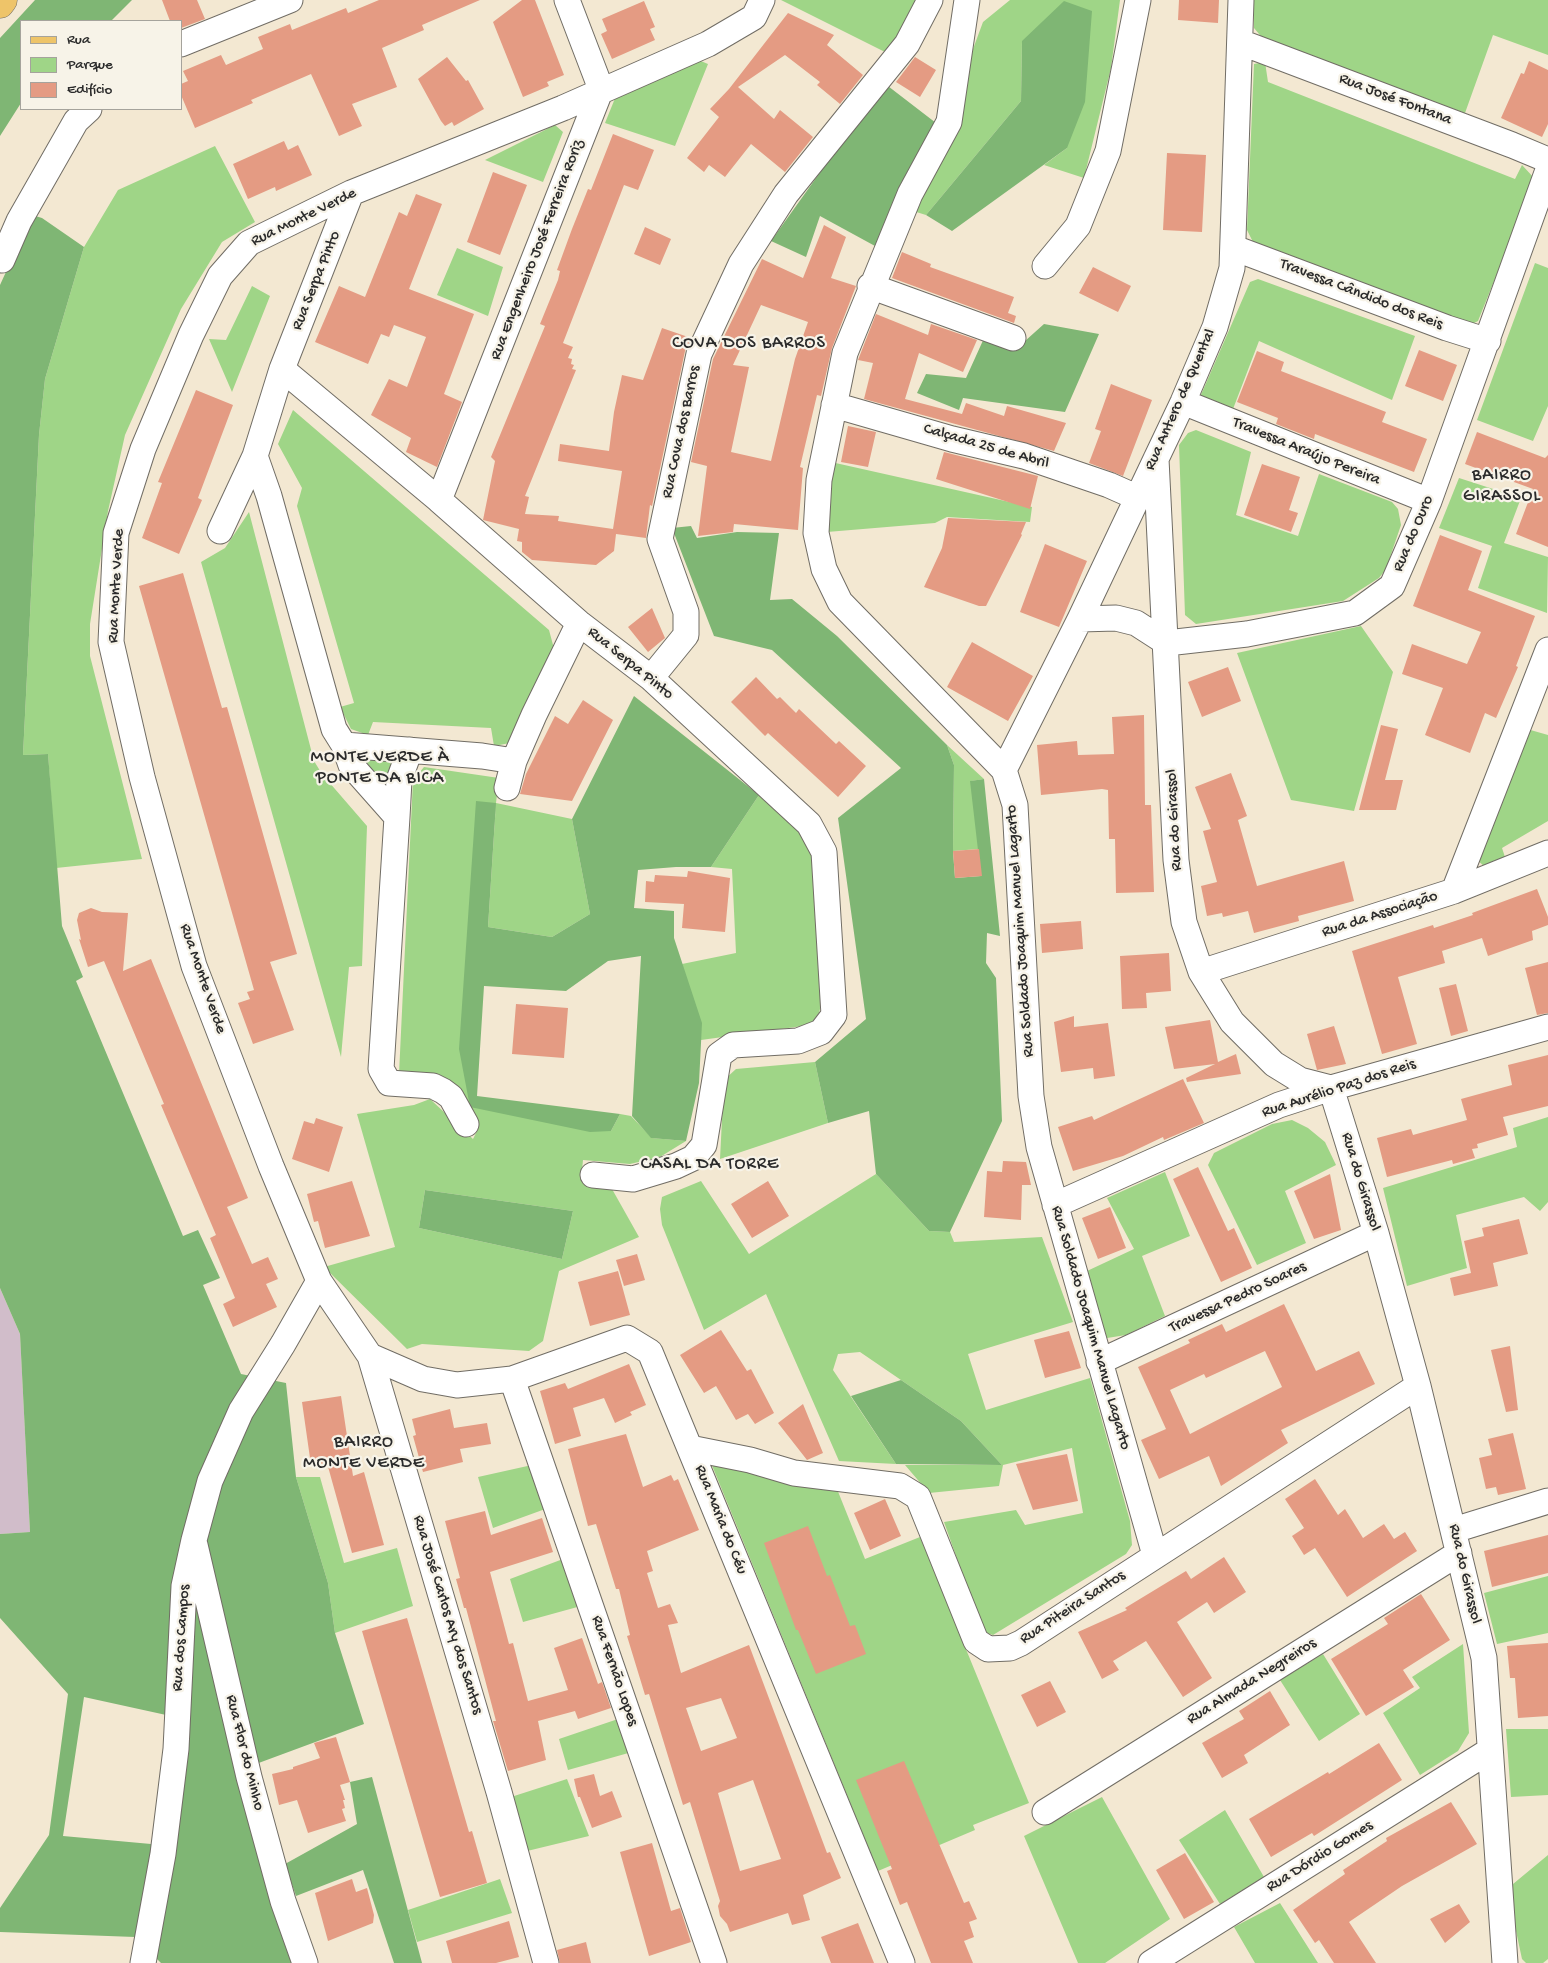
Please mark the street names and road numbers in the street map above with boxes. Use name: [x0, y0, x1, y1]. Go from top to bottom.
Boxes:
street label: Rua José Fontana: [1336, 70, 1454, 130]
street label: Rua Engenheiro José Ferreira Roriz: [487, 137, 589, 363]
street label: Rua Monte Verde: [248, 184, 360, 252]
street label: Rua Serpa Pinto: [288, 229, 346, 333]
street label: Travessa Cândido dos Reis: [1277, 255, 1445, 335]
street label: Rua Antero de Quental: [1141, 326, 1221, 474]
street label: Rua Cova dos Barros: [659, 364, 705, 500]
street label: Travessa Araújo Pereira: [1229, 414, 1383, 490]
street label: Calçada 25 de Abril: [921, 420, 1051, 474]
street label: Rua do Ouro: [1389, 493, 1439, 575]
street label: Rua Monte Verde: [104, 528, 130, 644]
street label: Rua Serpa Pinto: [583, 623, 677, 705]
street label: Rua do Girassol: [1163, 769, 1187, 871]
street label: Rua Soldado Joaquim Manuel Lagarto: [1003, 804, 1039, 1058]
street label: Rua da Associação: [1320, 887, 1440, 943]
street label: Rua Monte Verde: [174, 922, 230, 1036]
street label: Rua Aurélio Paz dos Reis: [1260, 1055, 1418, 1123]
street label: Rua do Girassol: [1336, 1131, 1384, 1233]
street label: Rua Soldado Joaquim Manuel Lagarto: [1046, 1204, 1134, 1452]
street label: Travessa Pedro Soares: [1166, 1258, 1310, 1338]
street label: Rua Maria do Céu: [689, 1463, 751, 1577]
street label: Rua José Carlos Ary dos Santos: [408, 1513, 486, 1717]
street label: Rua do Girassol: [1443, 1522, 1485, 1626]
street label: Rua Piteira Santos: [1017, 1567, 1129, 1649]
street label: Rua dos Campos: [169, 1584, 195, 1692]
street label: Rua Fernão Lopes: [586, 1613, 642, 1729]
street label: Rua Almada Negreiros: [1184, 1634, 1320, 1730]
street label: Rua Flor do Minho: [220, 1693, 268, 1813]
street label: Rua Dórdio Gomes: [1263, 1817, 1377, 1897]

